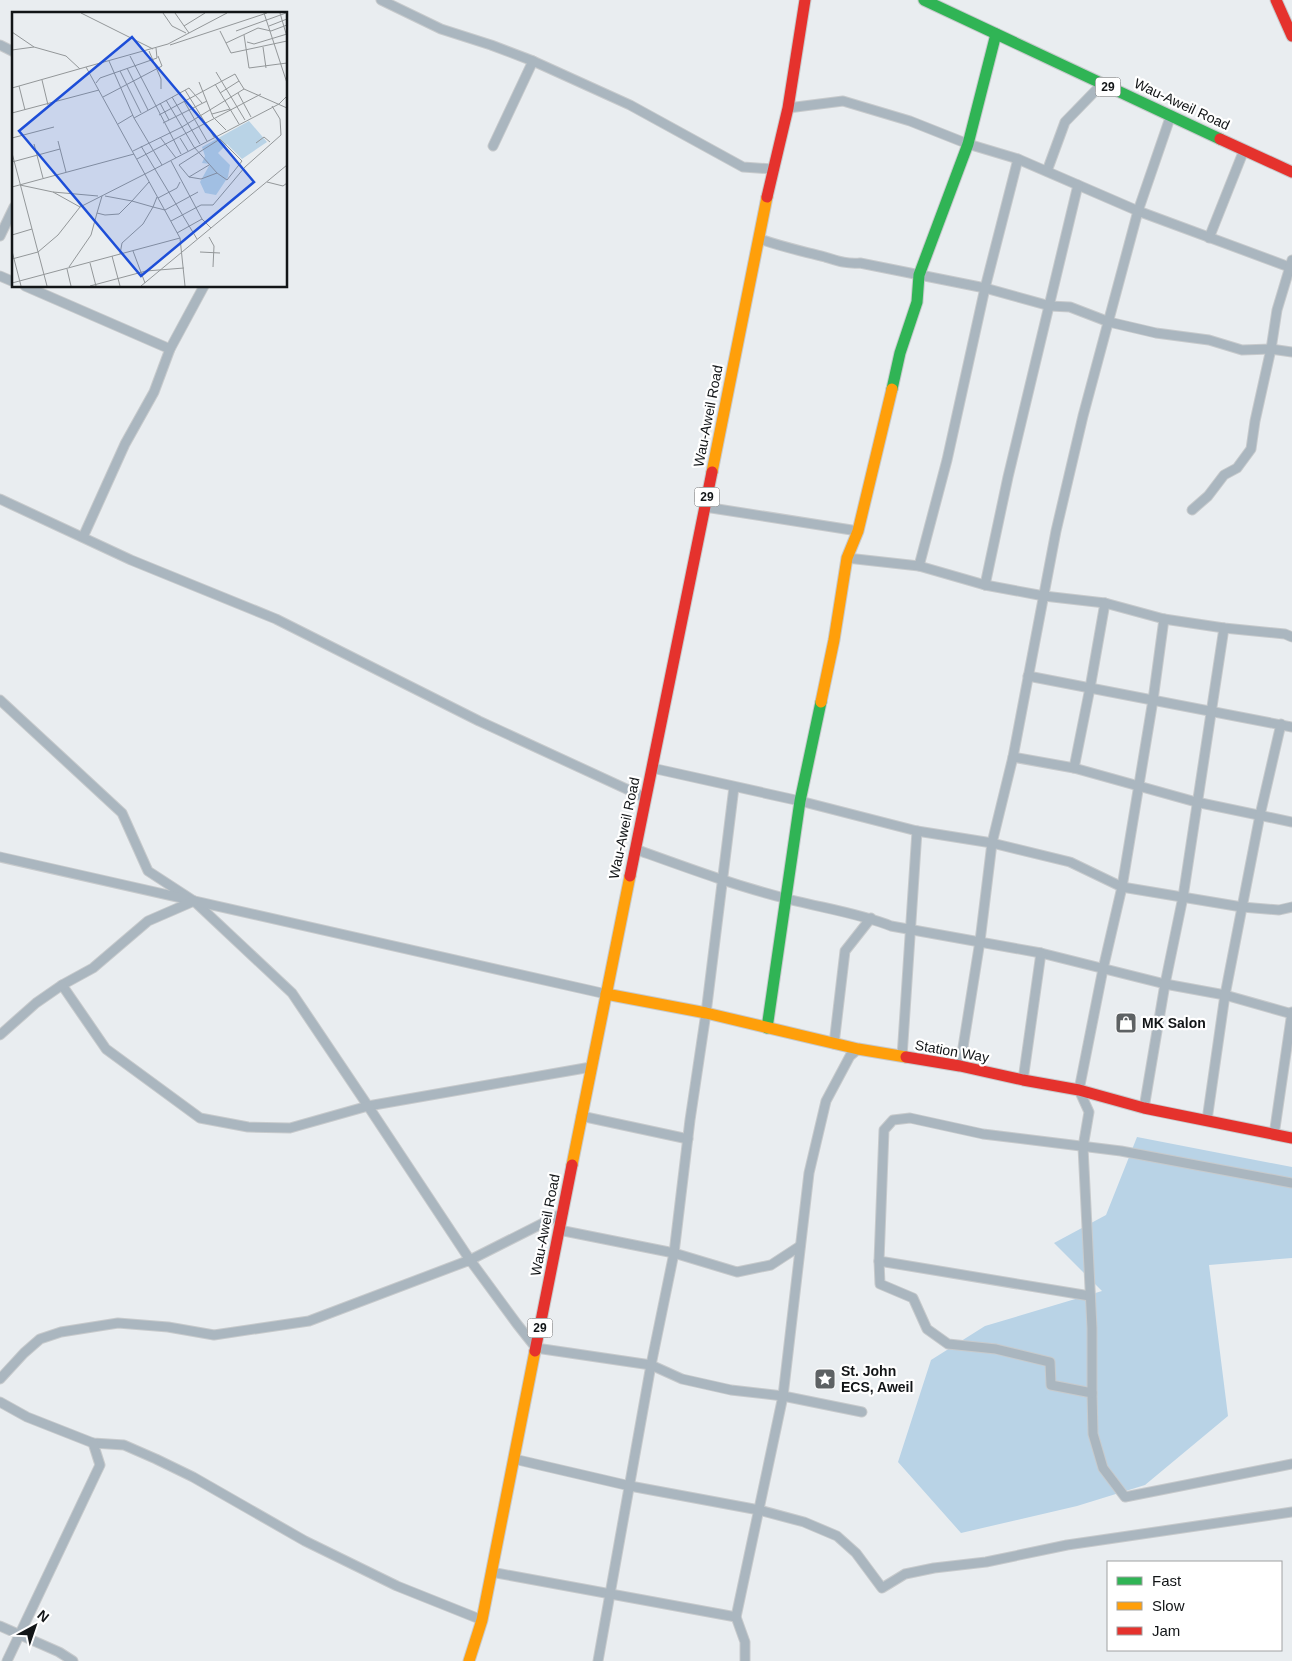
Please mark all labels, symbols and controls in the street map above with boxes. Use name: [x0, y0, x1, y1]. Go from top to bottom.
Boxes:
inset map: [12, 12, 288, 288]
street label: Wau-Aweil Road: [1132, 75, 1232, 133]
road number: 29: [1096, 77, 1120, 96]
street label: Wau-Aweil Road: [690, 364, 726, 468]
road number: 29: [694, 488, 720, 507]
street label: Wau-Aweil Road: [605, 776, 643, 880]
shop icon: MK Salon: [1114, 1011, 1138, 1035]
place label: MK Salon: [1142, 1015, 1206, 1031]
street label: Station Way: [914, 1037, 990, 1065]
street label: Wau-Aweil Road: [527, 1173, 563, 1277]
road number: 29: [528, 1319, 552, 1338]
place label: St. John ECS, Aweil: [841, 1363, 913, 1395]
place icon: St. John ECS, Aweil: [813, 1367, 837, 1391]
legend: [1107, 1561, 1282, 1651]
text: Fast: [1152, 1572, 1182, 1589]
text: Slow: [1152, 1597, 1185, 1614]
north arrow: [10, 1601, 60, 1651]
text: N: [34, 1607, 52, 1625]
text: Jam: [1152, 1622, 1180, 1639]

